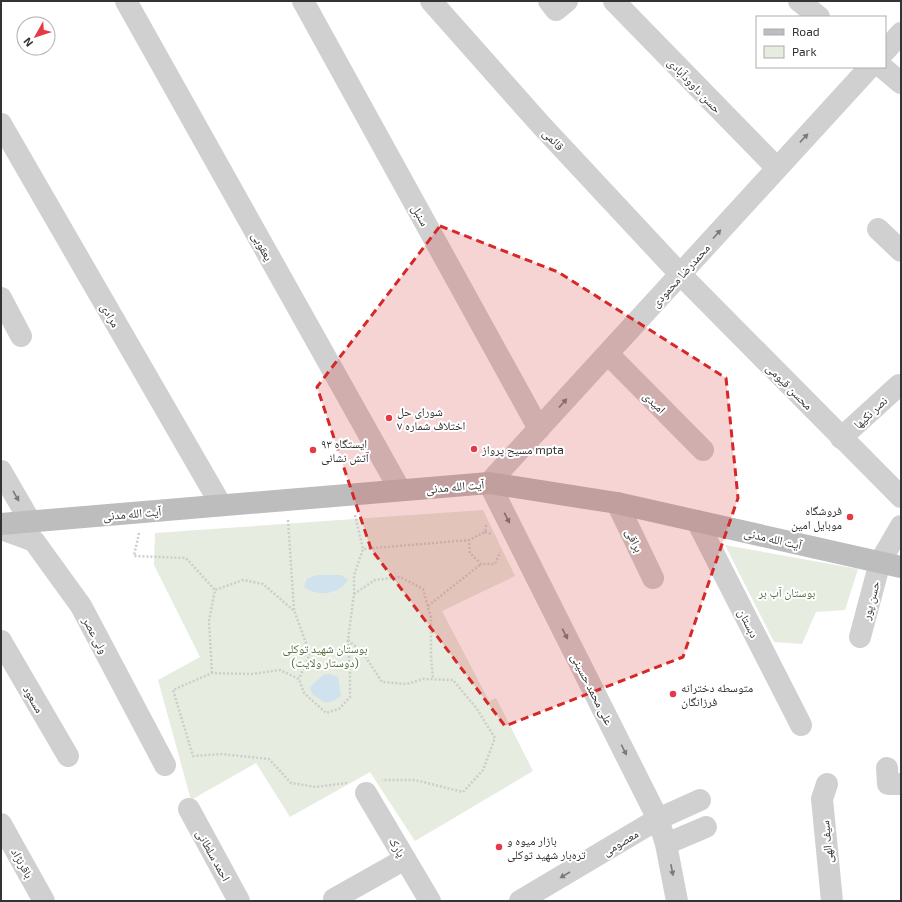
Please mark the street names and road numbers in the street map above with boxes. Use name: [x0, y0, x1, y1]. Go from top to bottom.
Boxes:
street label: حسن داوودآبادی: [664, 55, 725, 117]
street label: قائمی: [540, 125, 568, 153]
street label: سنبل: [408, 202, 433, 229]
street label: یعقوبی: [248, 229, 277, 264]
street label: محمدرضا محمودی: [648, 240, 713, 310]
street label: مرادی: [98, 300, 123, 330]
street label: محسن قیومی: [763, 360, 816, 413]
street label: امیدی: [640, 388, 669, 417]
street label: نصر نکیها: [850, 393, 891, 432]
street label: آیت الله مدنی: [425, 476, 486, 497]
street label: آیت الله مدنی: [102, 503, 163, 524]
street label: آیت الله مدنی: [743, 525, 804, 553]
street label: براقی: [622, 526, 647, 555]
street label: حسن پور: [858, 579, 883, 622]
street label: دبستان: [735, 606, 762, 640]
street label: ولی عصر: [79, 613, 111, 656]
street label: علی محمد حسینی: [568, 651, 617, 728]
street label: مسعود: [21, 683, 47, 715]
street label: سیف الهی: [817, 820, 836, 864]
street label: معصومی: [600, 826, 641, 859]
street label: احمد سلطانی: [193, 827, 234, 884]
street label: پارک: [386, 835, 410, 860]
street label: باقرنژاد: [8, 846, 37, 881]

